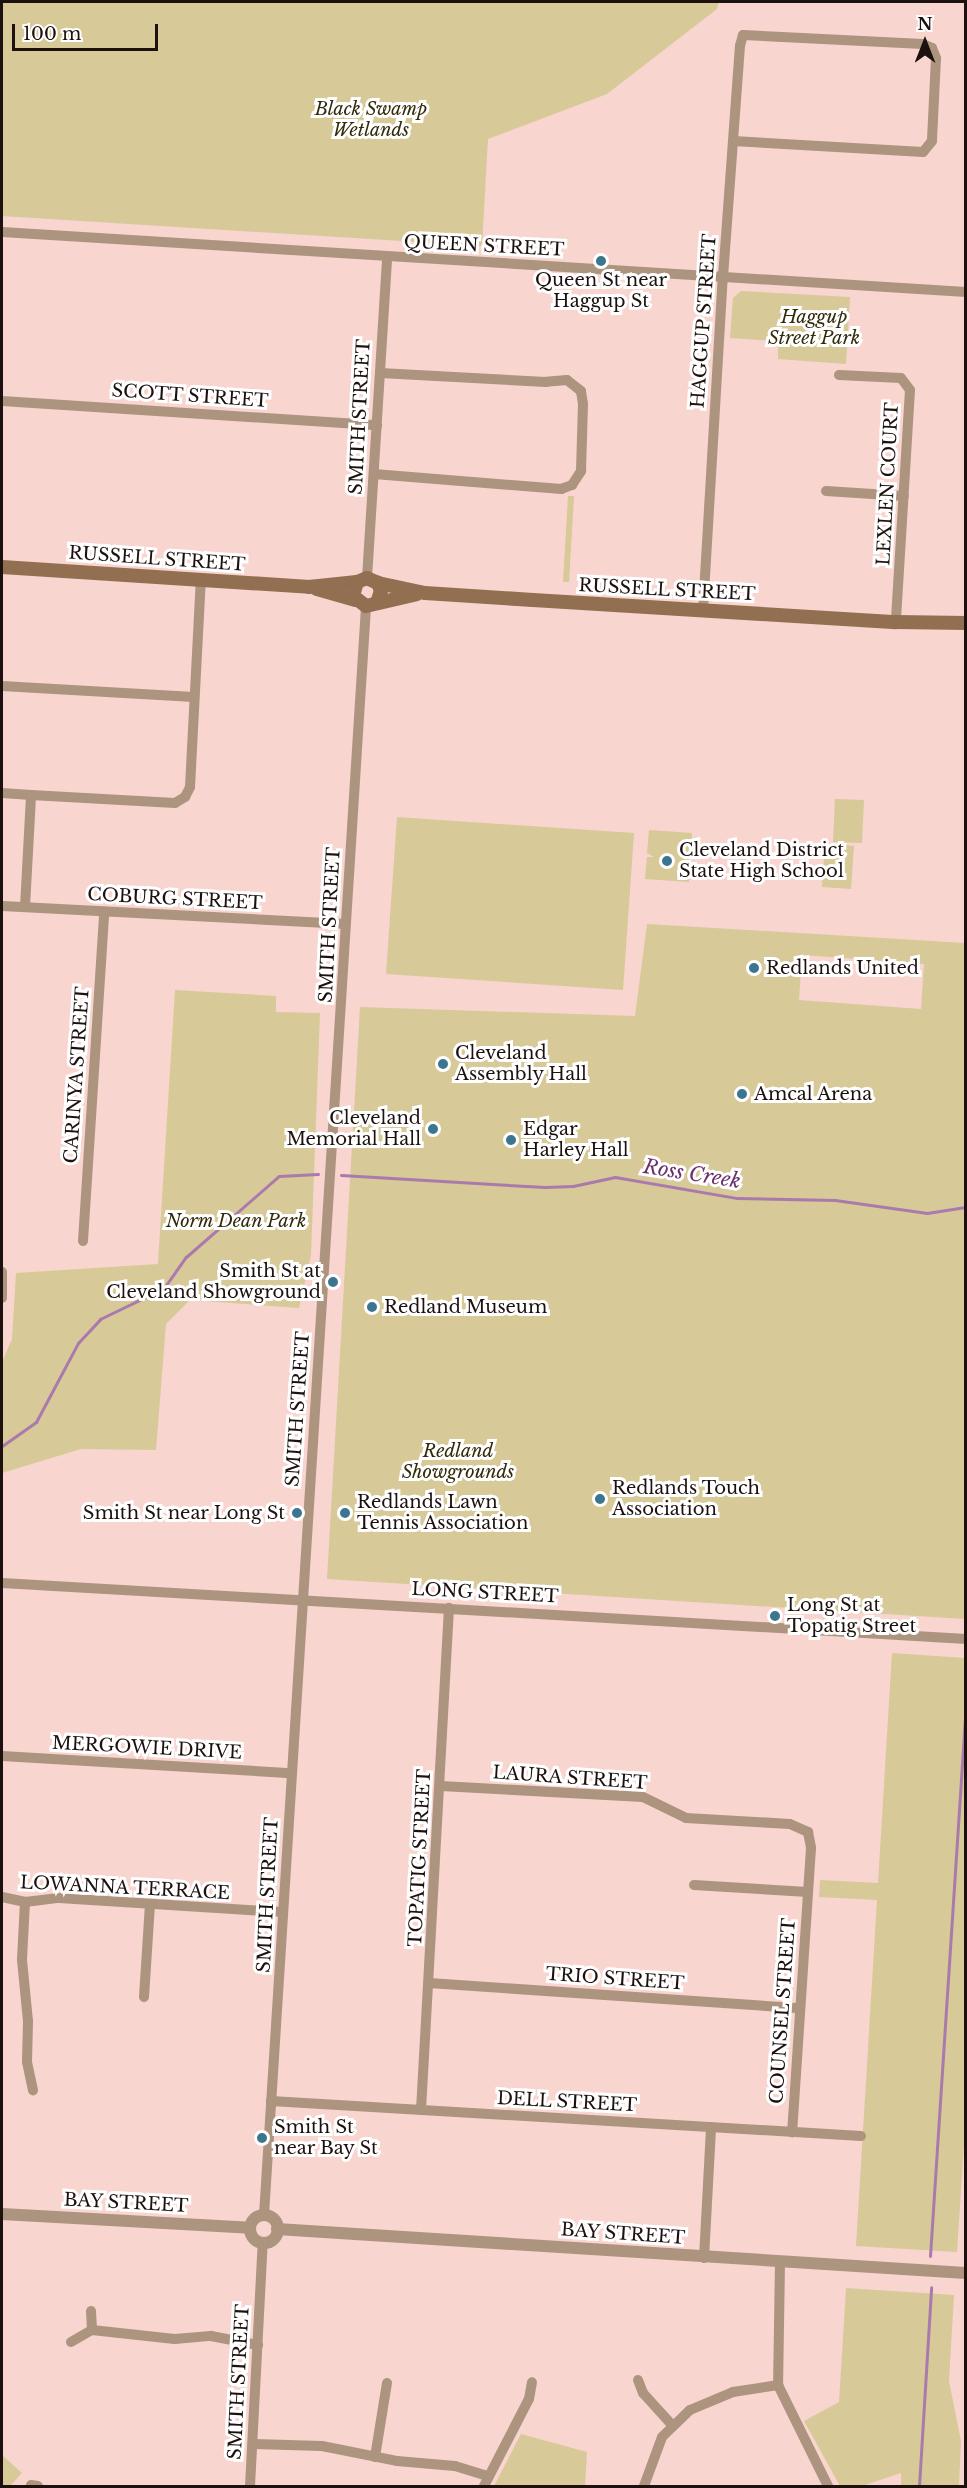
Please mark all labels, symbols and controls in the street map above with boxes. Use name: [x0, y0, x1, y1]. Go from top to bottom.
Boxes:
scale bar: [15, 12, 160, 50]
north arrow: [895, 12, 955, 72]
text: N: [917, 14, 933, 34]
text: 100 m: [23, 23, 81, 45]
park label: Black Swamp Wetlands: [315, 99, 427, 142]
street label: QUEEN STREET: [403, 231, 565, 261]
street label: HAGGUP STREET: [687, 233, 721, 409]
marker: Queen St near Haggup St: [594, 254, 608, 268]
place label: Queen St near Haggup St: [535, 270, 667, 312]
park label: Haggup Street Park: [768, 307, 860, 350]
street label: SMITH STREET: [345, 339, 375, 495]
street label: SCOTT STREET: [111, 380, 269, 412]
street label: LEXLEN COURT: [873, 402, 903, 566]
street label: RUSSELL STREET: [68, 542, 246, 576]
street label: RUSSELL STREET: [578, 575, 756, 605]
place label: Cleveland District State High School: [679, 840, 844, 882]
street label: SMITH STREET: [315, 847, 345, 1003]
marker: Cleveland District State High School: [660, 854, 674, 868]
street label: COBURG STREET: [87, 884, 263, 914]
place label: Redlands United: [766, 957, 919, 979]
marker: Redlands United: [747, 961, 761, 975]
street label: CARINYA STREET: [60, 986, 94, 1164]
place label: Cleveland Assembly Hall: [455, 1043, 587, 1086]
marker: Cleveland Assembly Hall: [436, 1057, 450, 1071]
place label: Amcal Arena: [754, 1083, 873, 1105]
marker: Amcal Arena: [735, 1087, 749, 1101]
place label: Cleveland Memorial Hall: [286, 1108, 421, 1150]
place label: Edgar Harley Hall: [523, 1119, 629, 1162]
marker: Cleveland Memorial Hall: [426, 1122, 440, 1136]
marker: Edgar Harley Hall: [504, 1133, 518, 1147]
water label: Ross Creek: [642, 1154, 742, 1194]
park label: Norm Dean Park: [165, 1210, 307, 1232]
place label: Smith St at Cleveland Showground: [106, 1261, 321, 1304]
marker: Smith St at Cleveland Showground: [326, 1275, 340, 1289]
place label: Redland Museum: [384, 1296, 547, 1318]
marker: Redland Museum: [365, 1300, 379, 1314]
street label: SMITH STREET: [282, 1331, 314, 1487]
park label: Redland Showgrounds: [402, 1441, 514, 1484]
place label: Redlands Touch Association: [612, 1478, 761, 1520]
place label: Redlands Lawn Tennis Association: [357, 1492, 529, 1534]
marker: Redlands Touch Association: [593, 1492, 607, 1506]
place label: Smith St near Long St: [82, 1502, 285, 1524]
marker: Smith St near Long St: [290, 1506, 304, 1520]
marker: Redlands Lawn Tennis Association: [338, 1506, 352, 1520]
street label: LONG STREET: [411, 1578, 559, 1608]
place label: Long St at Topatig Street: [787, 1595, 916, 1638]
marker: Long St at Topatig Street: [768, 1609, 782, 1623]
street label: MERGOWIE DRIVE: [51, 1732, 243, 1764]
street label: LAURA STREET: [492, 1762, 648, 1794]
street label: TOPATIG STREET: [405, 1768, 435, 1948]
street label: SMITH STREET: [253, 1817, 283, 1973]
street label: LOWANNA TERRACE: [19, 1872, 231, 1904]
street label: COUNSEL STREET: [766, 1917, 800, 2105]
street label: TRIO STREET: [545, 1963, 685, 1995]
street label: DELL STREET: [496, 2088, 638, 2116]
place label: Smith St near Bay St: [274, 2117, 379, 2160]
marker: Smith St near Bay St: [255, 2131, 269, 2145]
street label: BAY STREET: [63, 2189, 189, 2217]
street label: BAY STREET: [560, 2219, 686, 2249]
street label: SMITH STREET: [224, 2304, 254, 2460]

